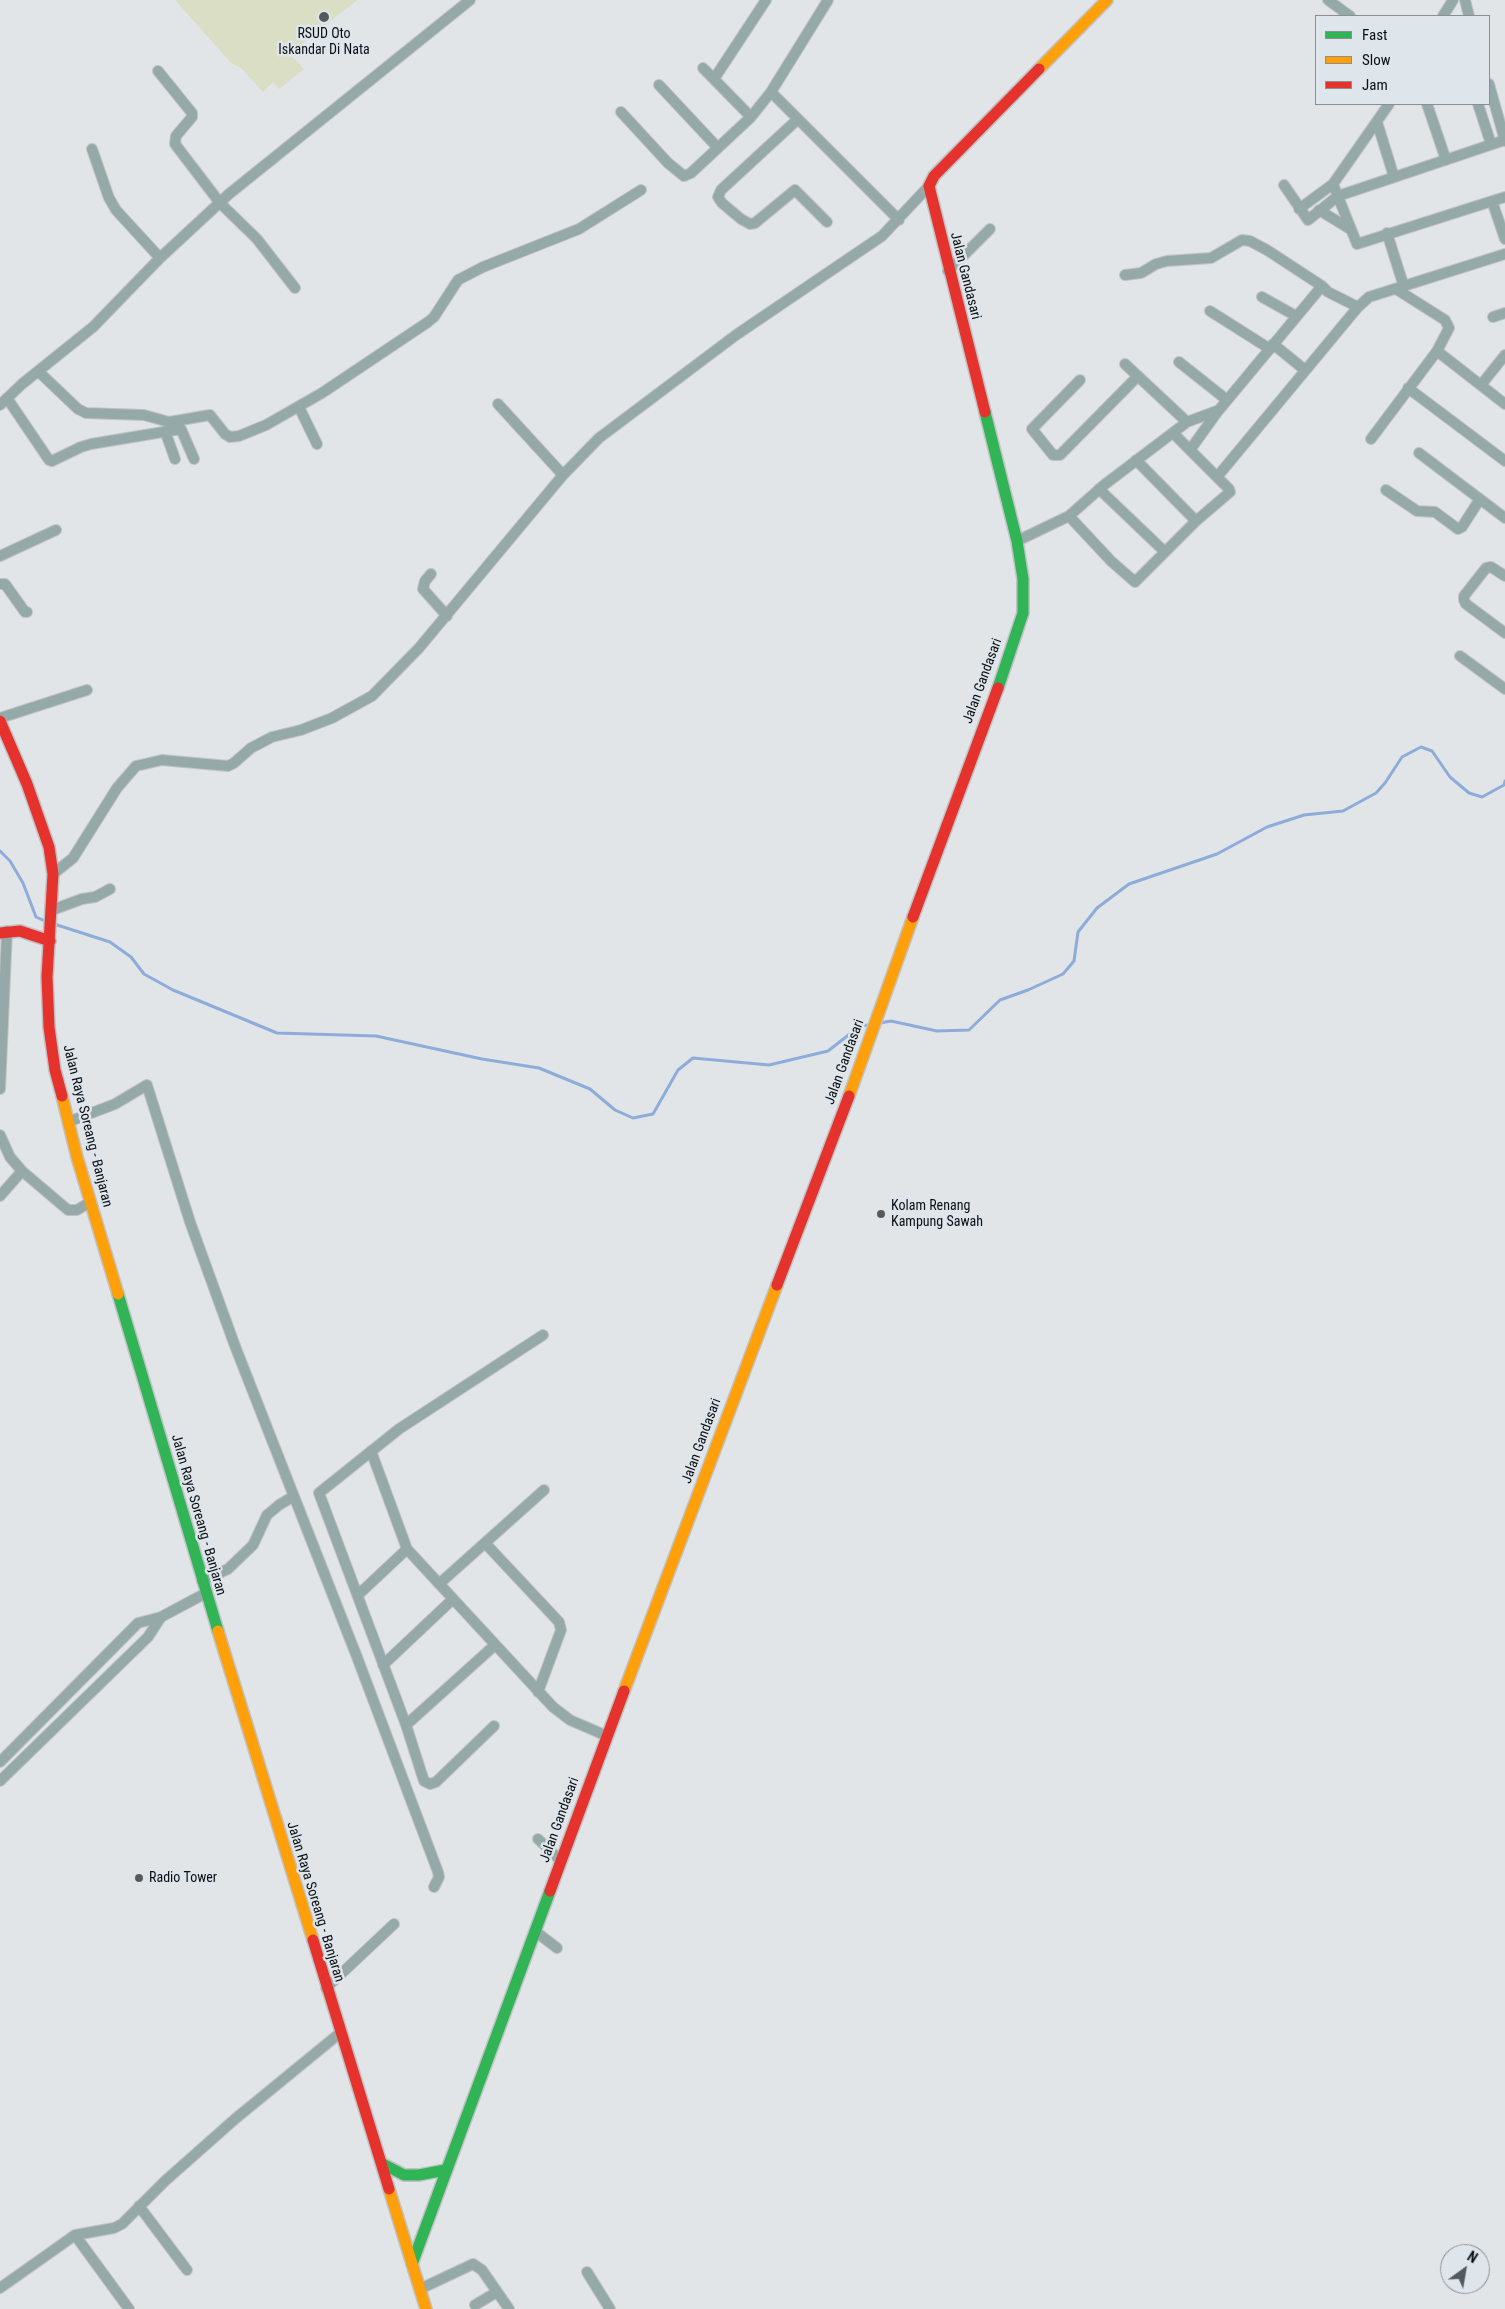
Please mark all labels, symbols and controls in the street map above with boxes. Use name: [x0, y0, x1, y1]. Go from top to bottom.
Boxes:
marker: RSUD Oto Iskandar Di Nata: [317, 10, 331, 24]
legend: [1315, 15, 1490, 105]
place label: RSUD Oto Iskandar Di Nata: [278, 26, 370, 58]
text: Fast: [1362, 26, 1387, 44]
text: Slow: [1362, 51, 1391, 69]
text: Jam: [1362, 76, 1388, 94]
street label: Jalan Gandasari: [946, 231, 984, 321]
street label: Jalan Gandasari: [960, 636, 1006, 726]
street label: Jalan Gandasari: [822, 1017, 868, 1107]
street label: Jalan Raya Soreang - Banjaran: [59, 1043, 115, 1209]
place label: Kolam Renang Kampung Sawah: [891, 1198, 983, 1230]
marker: Kolam Renang Kampung Sawah: [875, 1208, 887, 1220]
street label: Jalan Gandasari: [679, 1396, 725, 1486]
street label: Jalan Raya Soreang - Banjaran: [167, 1433, 229, 1597]
street label: Jalan Gandasari: [537, 1775, 583, 1865]
street label: Jalan Raya Soreang - Banjaran: [283, 1820, 347, 1984]
place label: Radio Tower: [149, 1870, 217, 1886]
marker: Radio Tower: [133, 1872, 145, 1884]
north arrow: [1440, 2244, 1490, 2294]
text: N: [1465, 2248, 1480, 2266]

